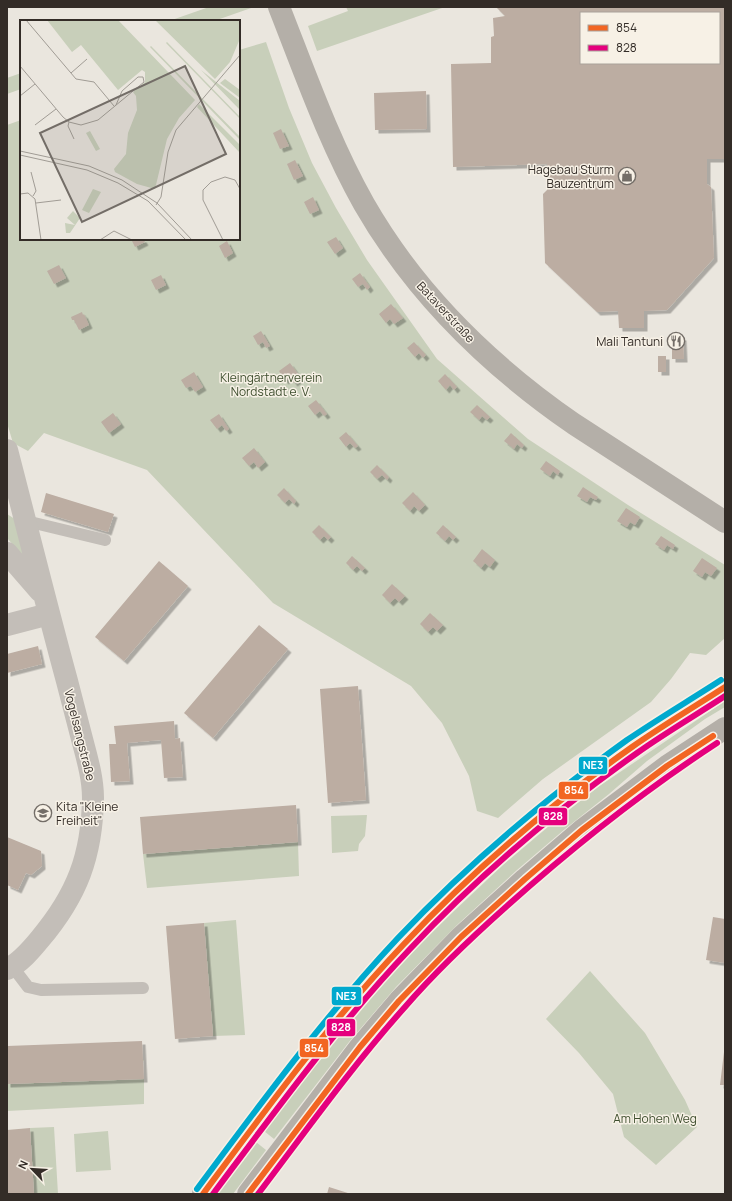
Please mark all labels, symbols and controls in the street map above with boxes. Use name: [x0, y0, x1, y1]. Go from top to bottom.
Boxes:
legend: [580, 12, 720, 64]
text: 854: [616, 19, 637, 36]
inset map: [20, 20, 240, 240]
text: 828: [616, 39, 637, 56]
place label: Hagebau Sturm Bauzentrum: [528, 161, 614, 192]
shop icon: Hagebau Sturm Bauzentrum: [617, 166, 637, 186]
street label: Bataverstraße: [413, 278, 479, 346]
restaurant icon: Mali Tantuni: [666, 331, 686, 351]
place label: Mali Tantuni: [596, 333, 663, 350]
park label: Kleingärtnerverein Nordstadt e. V.: [220, 369, 322, 400]
street label: Vogelsangstraße: [60, 687, 100, 783]
line badge: NE3: [578, 756, 608, 775]
text: NE3: [583, 757, 603, 772]
line badge: 854: [558, 781, 589, 800]
text: 854: [564, 782, 584, 797]
place label: Kita "Kleine Freiheit": [56, 798, 118, 829]
school or university icon: Kita "Kleine Freiheit": [33, 803, 53, 823]
line badge: 828: [538, 807, 568, 826]
text: 828: [543, 808, 563, 823]
line badge: NE3: [331, 986, 362, 1006]
text: NE3: [336, 988, 356, 1003]
line badge: 828: [326, 1018, 356, 1037]
text: 828: [331, 1019, 351, 1034]
line badge: 854: [299, 1038, 329, 1058]
text: 854: [304, 1040, 324, 1055]
park label: Am Hohen Weg: [613, 1110, 697, 1127]
north arrow: [12, 1149, 52, 1189]
text: N: [14, 1158, 31, 1171]

